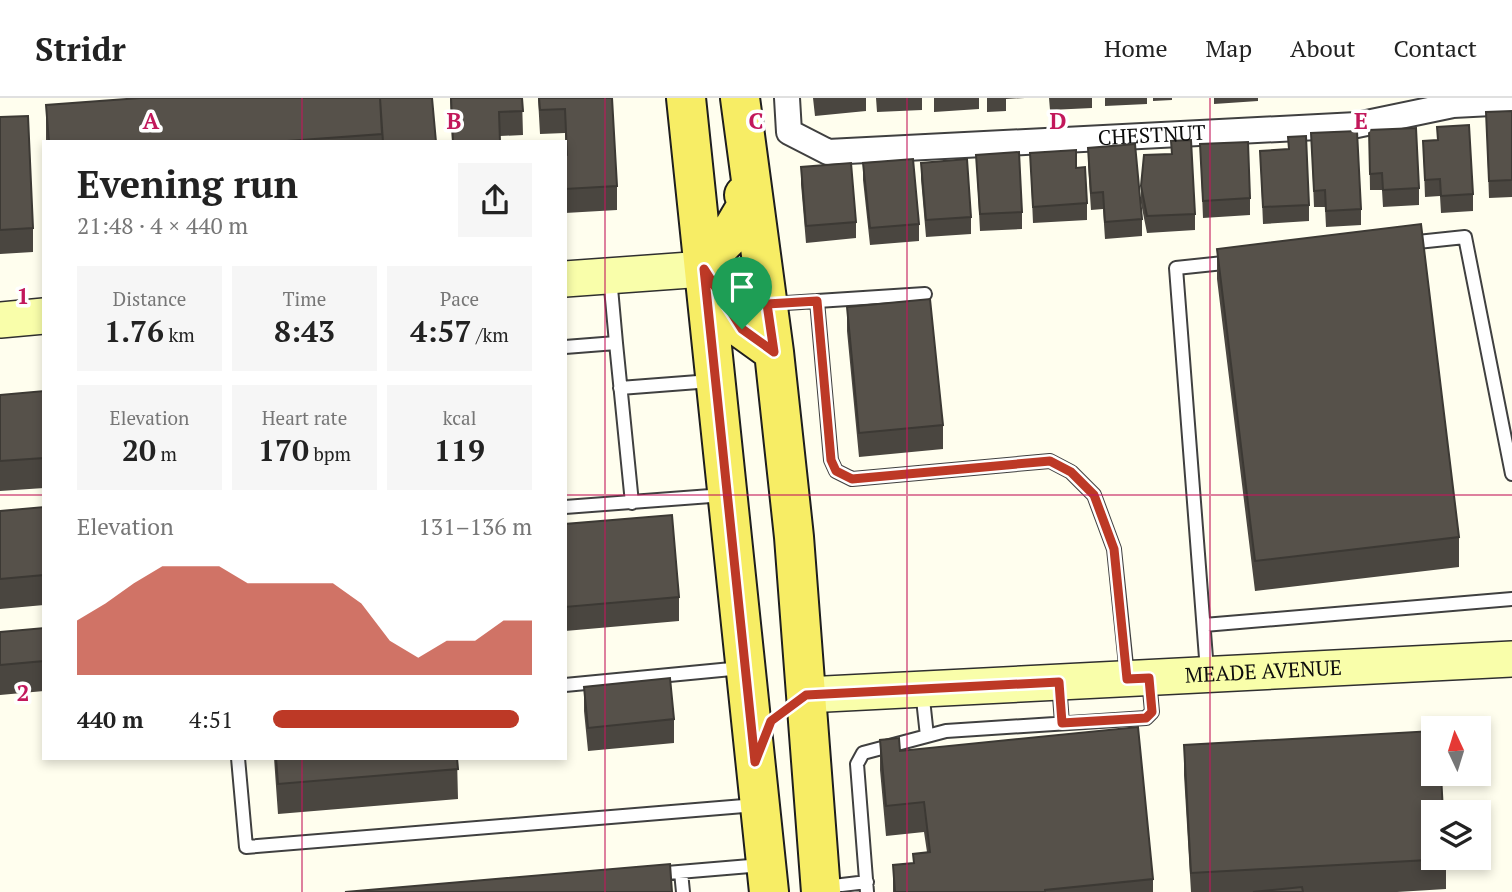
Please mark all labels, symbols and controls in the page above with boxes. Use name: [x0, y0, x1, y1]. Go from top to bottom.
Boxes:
text: Stridr: [35, 27, 126, 70]
text: Home: [1104, 32, 1168, 64]
text: Map: [1206, 32, 1252, 64]
text: About: [1290, 32, 1356, 64]
text: Contact: [1394, 32, 1477, 64]
text: A: [143, 105, 160, 136]
text: B: [447, 105, 462, 136]
text: C: [749, 105, 764, 136]
text: D: [1050, 105, 1067, 136]
text: E: [1354, 105, 1368, 136]
street label: CHESTNUT: [1097, 118, 1206, 151]
text: Evening run: [77, 159, 298, 209]
button: share: [458, 163, 532, 237]
text: 21:48 · 4 × 440 m: [77, 210, 248, 241]
pin: [712, 257, 772, 329]
icon: arrive: [723, 268, 761, 306]
text: 1: [17, 280, 30, 311]
text: Distance: [113, 286, 186, 311]
text: Time: [283, 286, 326, 311]
text: Pace: [440, 286, 479, 311]
text: 1.76: [104, 311, 164, 351]
text: 8:43: [274, 311, 335, 351]
text: 4:57: [410, 311, 471, 351]
text: km: [164, 322, 195, 347]
text: /km: [471, 322, 509, 347]
text: Elevation: [110, 405, 189, 430]
text: Heart rate: [262, 405, 347, 430]
text: kcal: [443, 405, 476, 430]
text: 20: [122, 430, 156, 470]
text: 170: [258, 430, 309, 470]
text: 119: [434, 430, 485, 470]
text: m: [156, 441, 177, 466]
text: bpm: [309, 441, 351, 466]
text: Elevation: [77, 511, 174, 542]
text: 131–136 m: [419, 511, 532, 542]
street label: MEADE AVENUE: [1184, 653, 1343, 689]
text: 2: [17, 677, 30, 708]
text: 440 m: [77, 704, 143, 735]
text: 4:51: [189, 704, 233, 735]
north arrow: [1421, 716, 1491, 786]
map controls: [1421, 716, 1491, 870]
button: layers: [1421, 800, 1491, 870]

